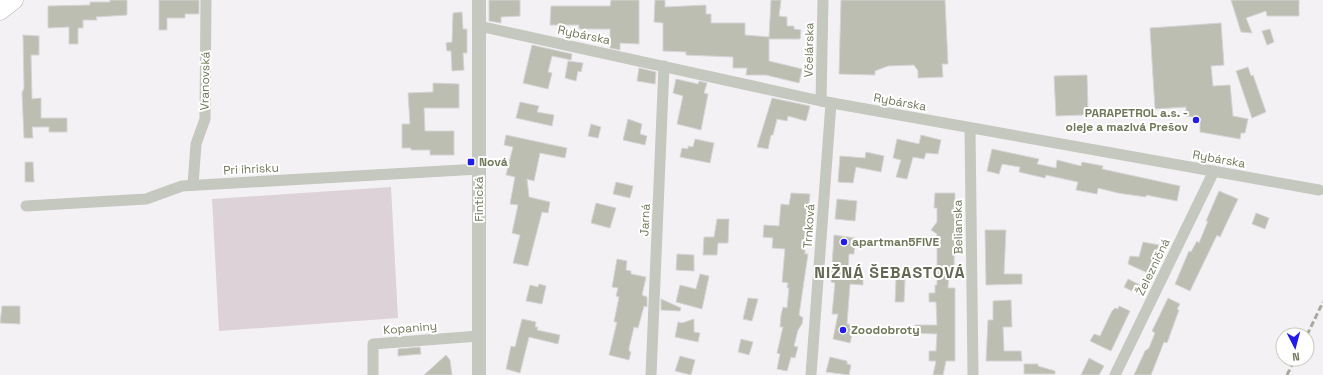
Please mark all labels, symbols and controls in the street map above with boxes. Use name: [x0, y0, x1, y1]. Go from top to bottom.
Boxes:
street label: Rybárska: [556, 22, 612, 48]
street label: Včelárska: [801, 22, 817, 78]
street label: Vranovská: [196, 51, 214, 111]
street label: Rybárska: [872, 89, 928, 115]
place label: PARAPETROL a.s. - oleje a mazivá Prešov: [1066, 105, 1188, 135]
marker: PARAPETROL a.s. - oleje a mazivá Prešov: [1191, 115, 1201, 125]
street label: Rybárska: [1191, 146, 1247, 172]
place label: Nová: [479, 154, 508, 170]
marker: Nová: [466, 157, 476, 167]
street label: Pri ihrisku: [223, 160, 279, 178]
street label: Fintická: [471, 176, 487, 222]
street label: Belianska: [950, 199, 966, 254]
street label: Jarná: [636, 203, 654, 237]
street label: Trnková: [799, 203, 819, 249]
place label: apartman5FIVE: [852, 234, 940, 250]
street label: Železničná: [1132, 236, 1174, 298]
marker: apartman5FIVE: [839, 237, 849, 247]
district label: NIŽNÁ ŠEBASTOVÁ: [814, 262, 966, 283]
street label: Kopaniny: [382, 318, 438, 338]
place label: Zoodobroty: [851, 322, 920, 338]
marker: Zoodobroty: [838, 325, 848, 335]
north arrow: [1275, 327, 1315, 367]
text: N: [1292, 350, 1300, 364]

